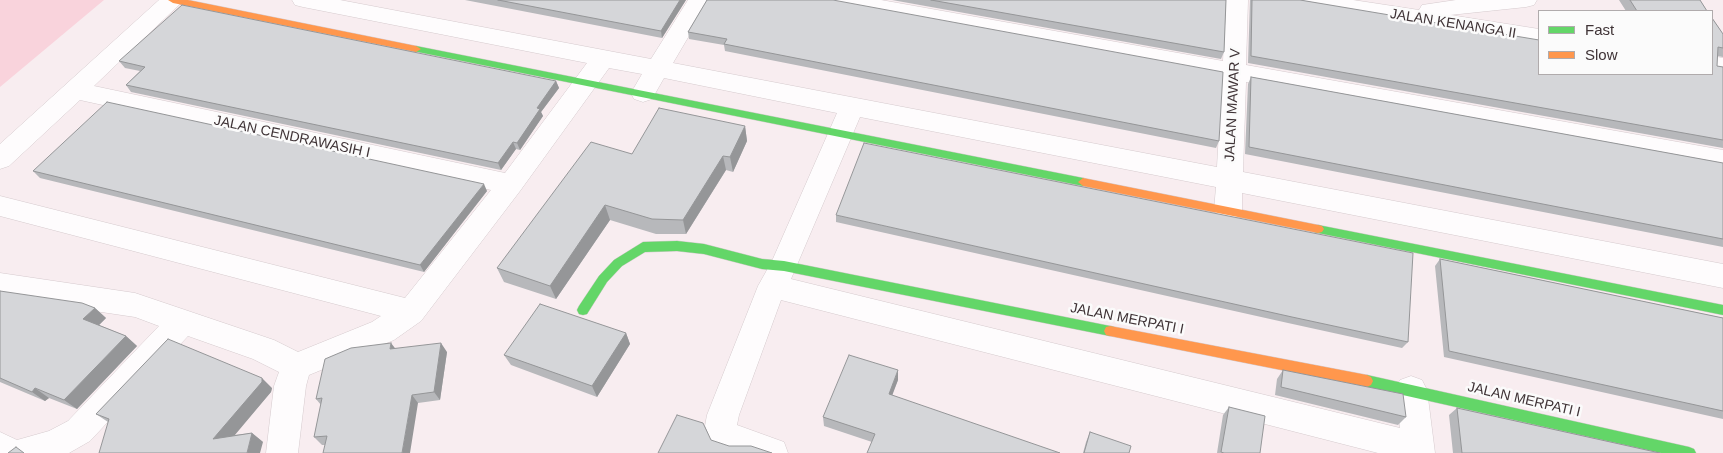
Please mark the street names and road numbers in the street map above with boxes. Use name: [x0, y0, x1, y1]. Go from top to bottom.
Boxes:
street label: JALAN KENANGA II: [1389, 6, 1517, 42]
street label: JALAN MAWAR V: [1222, 48, 1244, 162]
street label: JALAN CENDRAWASIH I: [212, 112, 372, 162]
street label: JALAN MERPATI I: [1069, 300, 1185, 338]
street label: JALAN MERPATI I: [1466, 379, 1582, 421]

